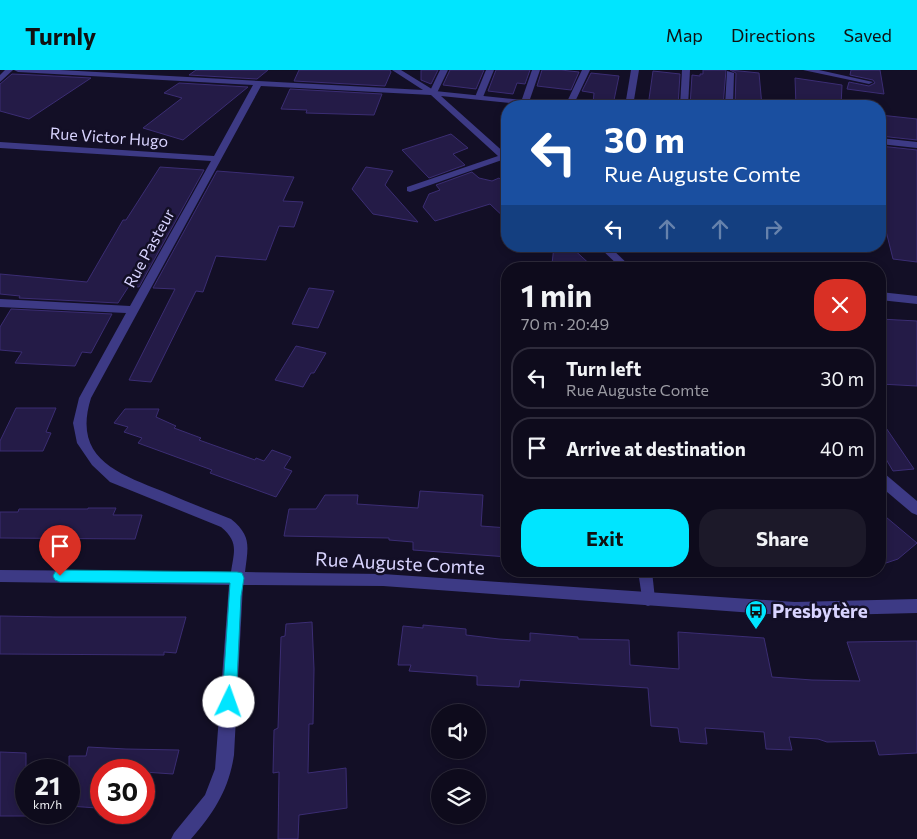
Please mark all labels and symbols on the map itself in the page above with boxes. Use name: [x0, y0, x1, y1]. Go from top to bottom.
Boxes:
street label: Rue Victor Hugo: [49, 123, 169, 150]
street label: Rue Pasteur: [119, 205, 178, 290]
pin: [39, 525, 81, 576]
street label: Rue Auguste Comte: [315, 547, 485, 578]
bus stop icon: Presbytère: [744, 599, 768, 630]
place label: Presbytère: [772, 599, 868, 622]
position arrow: [202, 675, 254, 727]
speed limit sign: 30: [90, 759, 155, 824]

